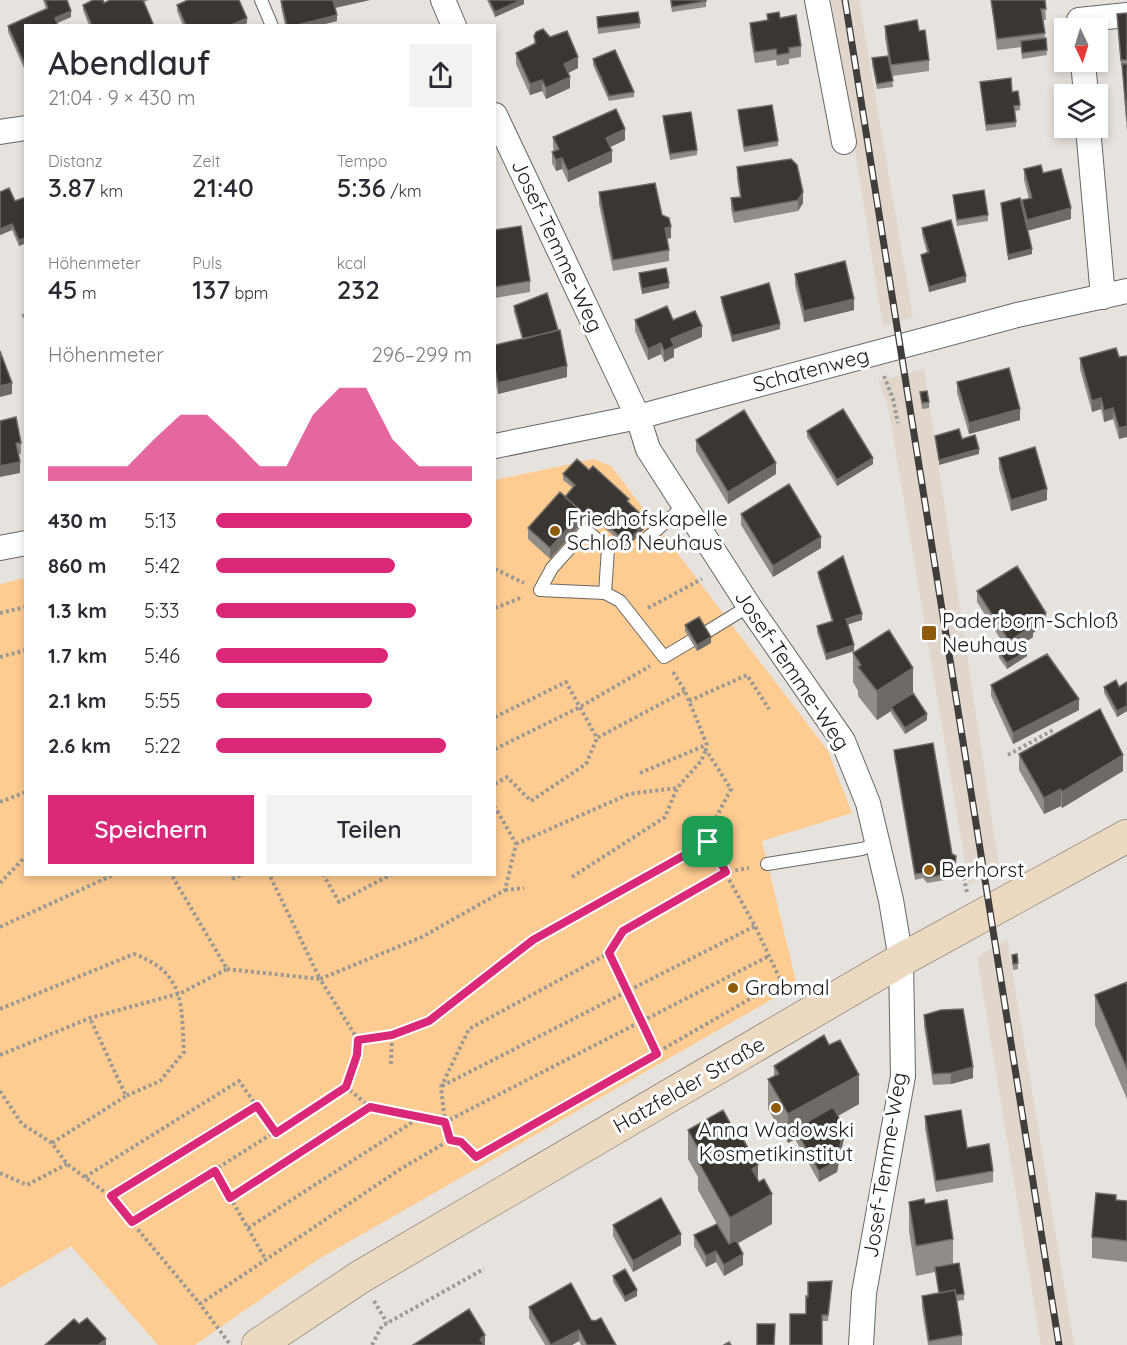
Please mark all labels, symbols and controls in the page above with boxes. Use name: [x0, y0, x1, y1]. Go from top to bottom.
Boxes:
north arrow: [1054, 18, 1108, 72]
map controls: [1054, 18, 1108, 138]
text: Abendlauf: [48, 42, 210, 83]
button: share: [409, 44, 472, 107]
button: layers: [1054, 84, 1108, 138]
text: 21:04 · 9 × 430 m: [48, 85, 195, 110]
text: Distanz: [48, 151, 102, 171]
text: Zeit: [192, 151, 220, 171]
text: Tempo: [337, 151, 387, 171]
street label: Josef-Temme-Weg: [507, 155, 609, 336]
text: 3.87: [48, 171, 96, 204]
text: 21:40: [192, 171, 254, 204]
text: 5:36: [337, 171, 386, 204]
text: km: [96, 181, 123, 201]
text: /km: [386, 181, 422, 201]
text: Höhenmeter: [48, 253, 141, 273]
text: Puls: [192, 253, 222, 273]
text: kcal: [337, 253, 367, 273]
text: 45: [48, 273, 78, 306]
text: 137: [192, 273, 230, 306]
text: 232: [337, 273, 380, 306]
text: m: [78, 283, 97, 303]
text: bpm: [230, 283, 268, 303]
street label: Schatenweg: [750, 341, 872, 397]
text: Höhenmeter: [48, 342, 164, 367]
text: 296–299 m: [372, 342, 472, 367]
place label: Friedhofskapelle Schloß Neuhaus: [567, 505, 728, 555]
text: 430 m: [48, 508, 107, 533]
text: 5:13: [144, 508, 177, 533]
marker: Friedhofskapelle Schloß Neuhaus: [548, 524, 562, 538]
text: 860 m: [48, 553, 106, 578]
text: 5:42: [144, 553, 180, 578]
street label: Josef-Temme-Weg: [730, 584, 856, 754]
text: 1.3 km: [48, 598, 107, 623]
text: 5:33: [144, 598, 180, 623]
place label: Paderborn-Schloß Neuhaus: [942, 607, 1118, 657]
marker: Paderborn-Schloß Neuhaus: [920, 624, 938, 642]
text: 1.7 km: [48, 643, 107, 668]
text: 5:46: [144, 643, 180, 668]
text: 2.1 km: [48, 688, 107, 713]
text: 5:55: [144, 688, 180, 713]
text: 2.6 km: [48, 733, 111, 758]
text: 5:22: [144, 733, 181, 758]
button: Speichern: [48, 795, 254, 864]
button: Teilen: [266, 795, 472, 864]
pin: [682, 816, 733, 867]
icon: arrive: [691, 825, 724, 858]
place label: Berhorst: [941, 856, 1024, 882]
marker: Berhorst: [922, 863, 936, 877]
place label: Grabmal: [745, 974, 830, 1000]
marker: Grabmal: [726, 981, 740, 995]
street label: Hatzfelder Straße: [608, 1030, 769, 1138]
street label: Josef-Temme-Weg: [857, 1070, 912, 1259]
marker: Anna Wadowski Kosmetikinstitut: [769, 1101, 783, 1115]
place label: Anna Wadowski Kosmetikinstitut: [698, 1116, 854, 1166]

